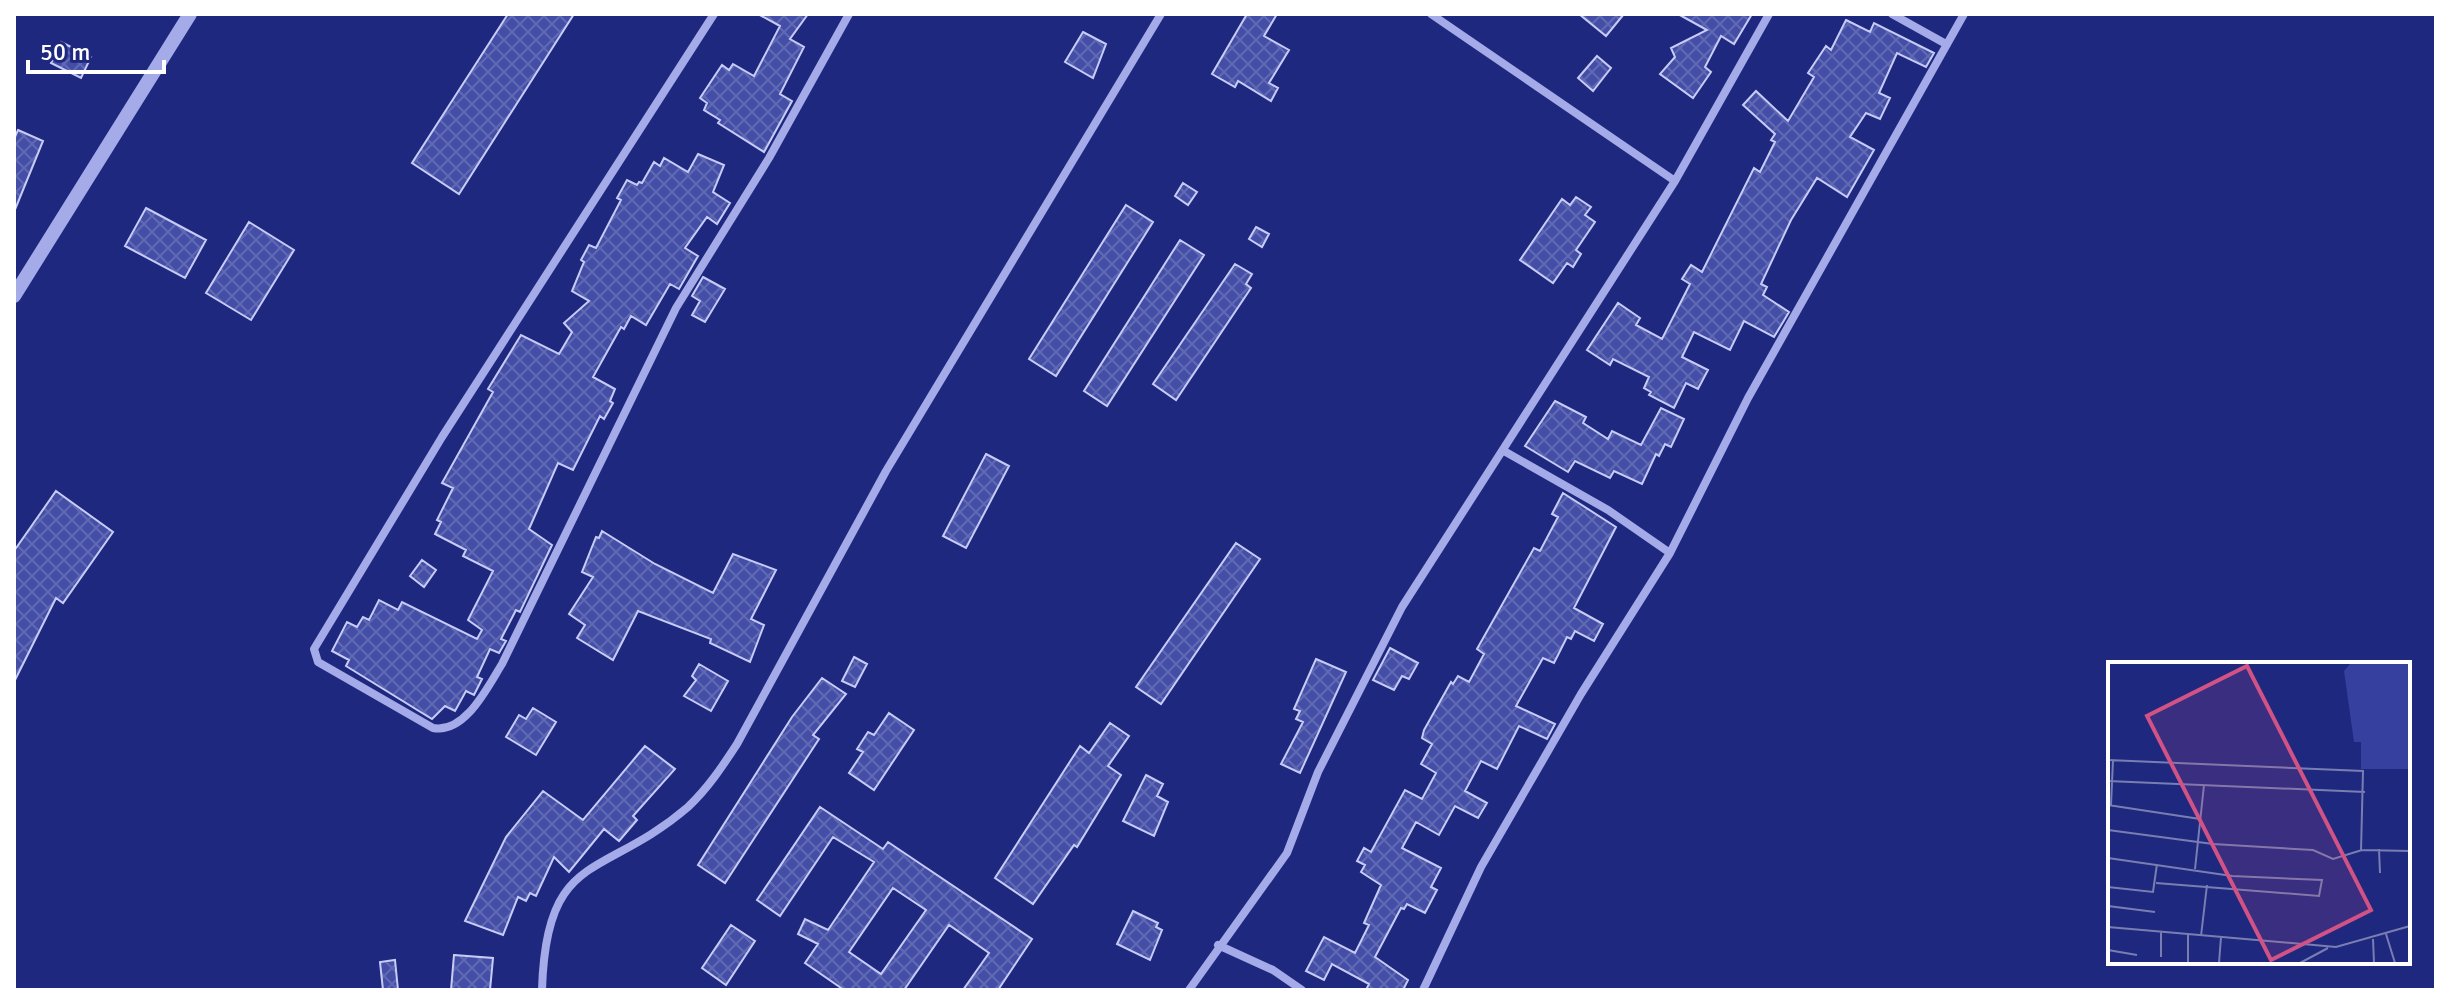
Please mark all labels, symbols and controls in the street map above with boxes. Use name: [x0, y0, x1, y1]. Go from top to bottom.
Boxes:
scale bar: [28, 24, 164, 74]
text: 50 m: [40, 37, 90, 67]
inset map: [2108, 662, 2410, 964]

